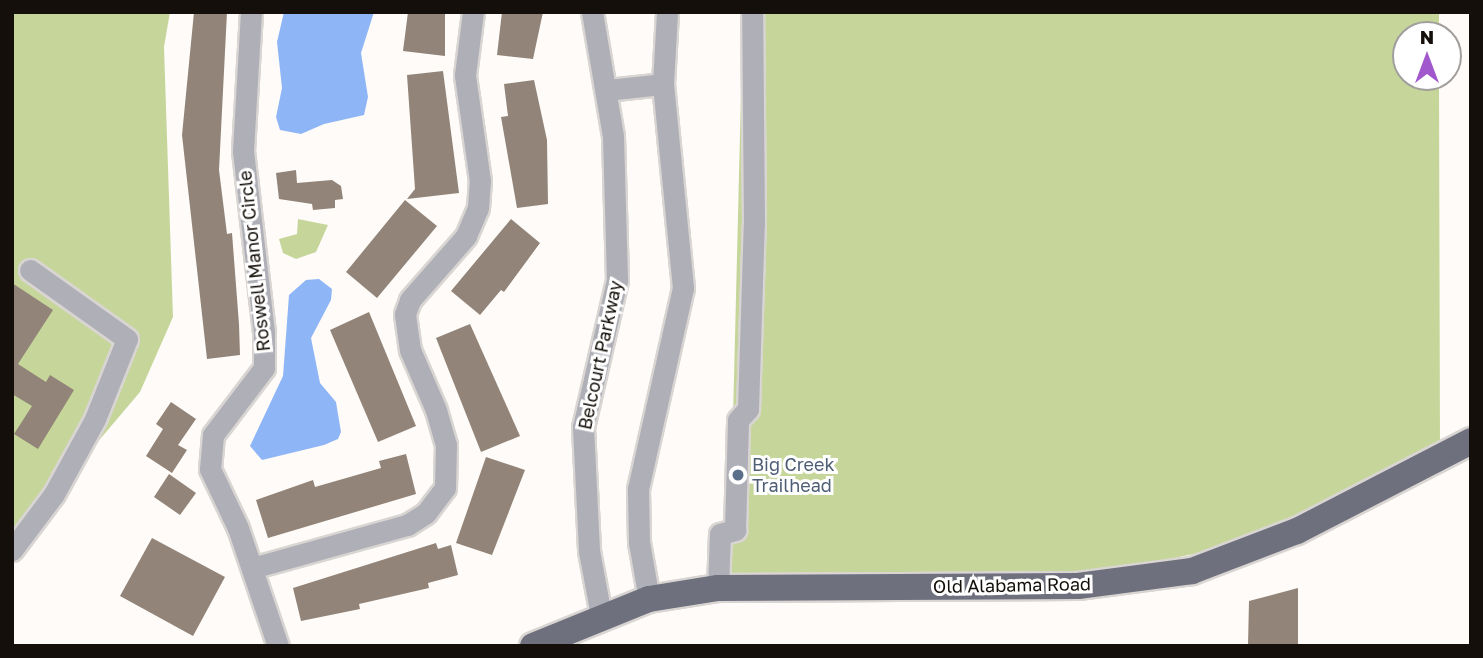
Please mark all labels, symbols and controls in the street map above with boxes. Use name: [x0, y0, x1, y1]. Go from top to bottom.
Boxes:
north arrow: [1392, 21, 1462, 91]
text: N: [1420, 25, 1434, 48]
street label: Roswell Manor Circle: [234, 169, 274, 353]
street label: Belcourt Parkway: [574, 278, 626, 432]
place label: Big Creek Trailhead: [752, 454, 835, 496]
marker: Big Creek Trailhead: [730, 467, 746, 483]
street label: Old Alabama Road: [933, 573, 1091, 597]

